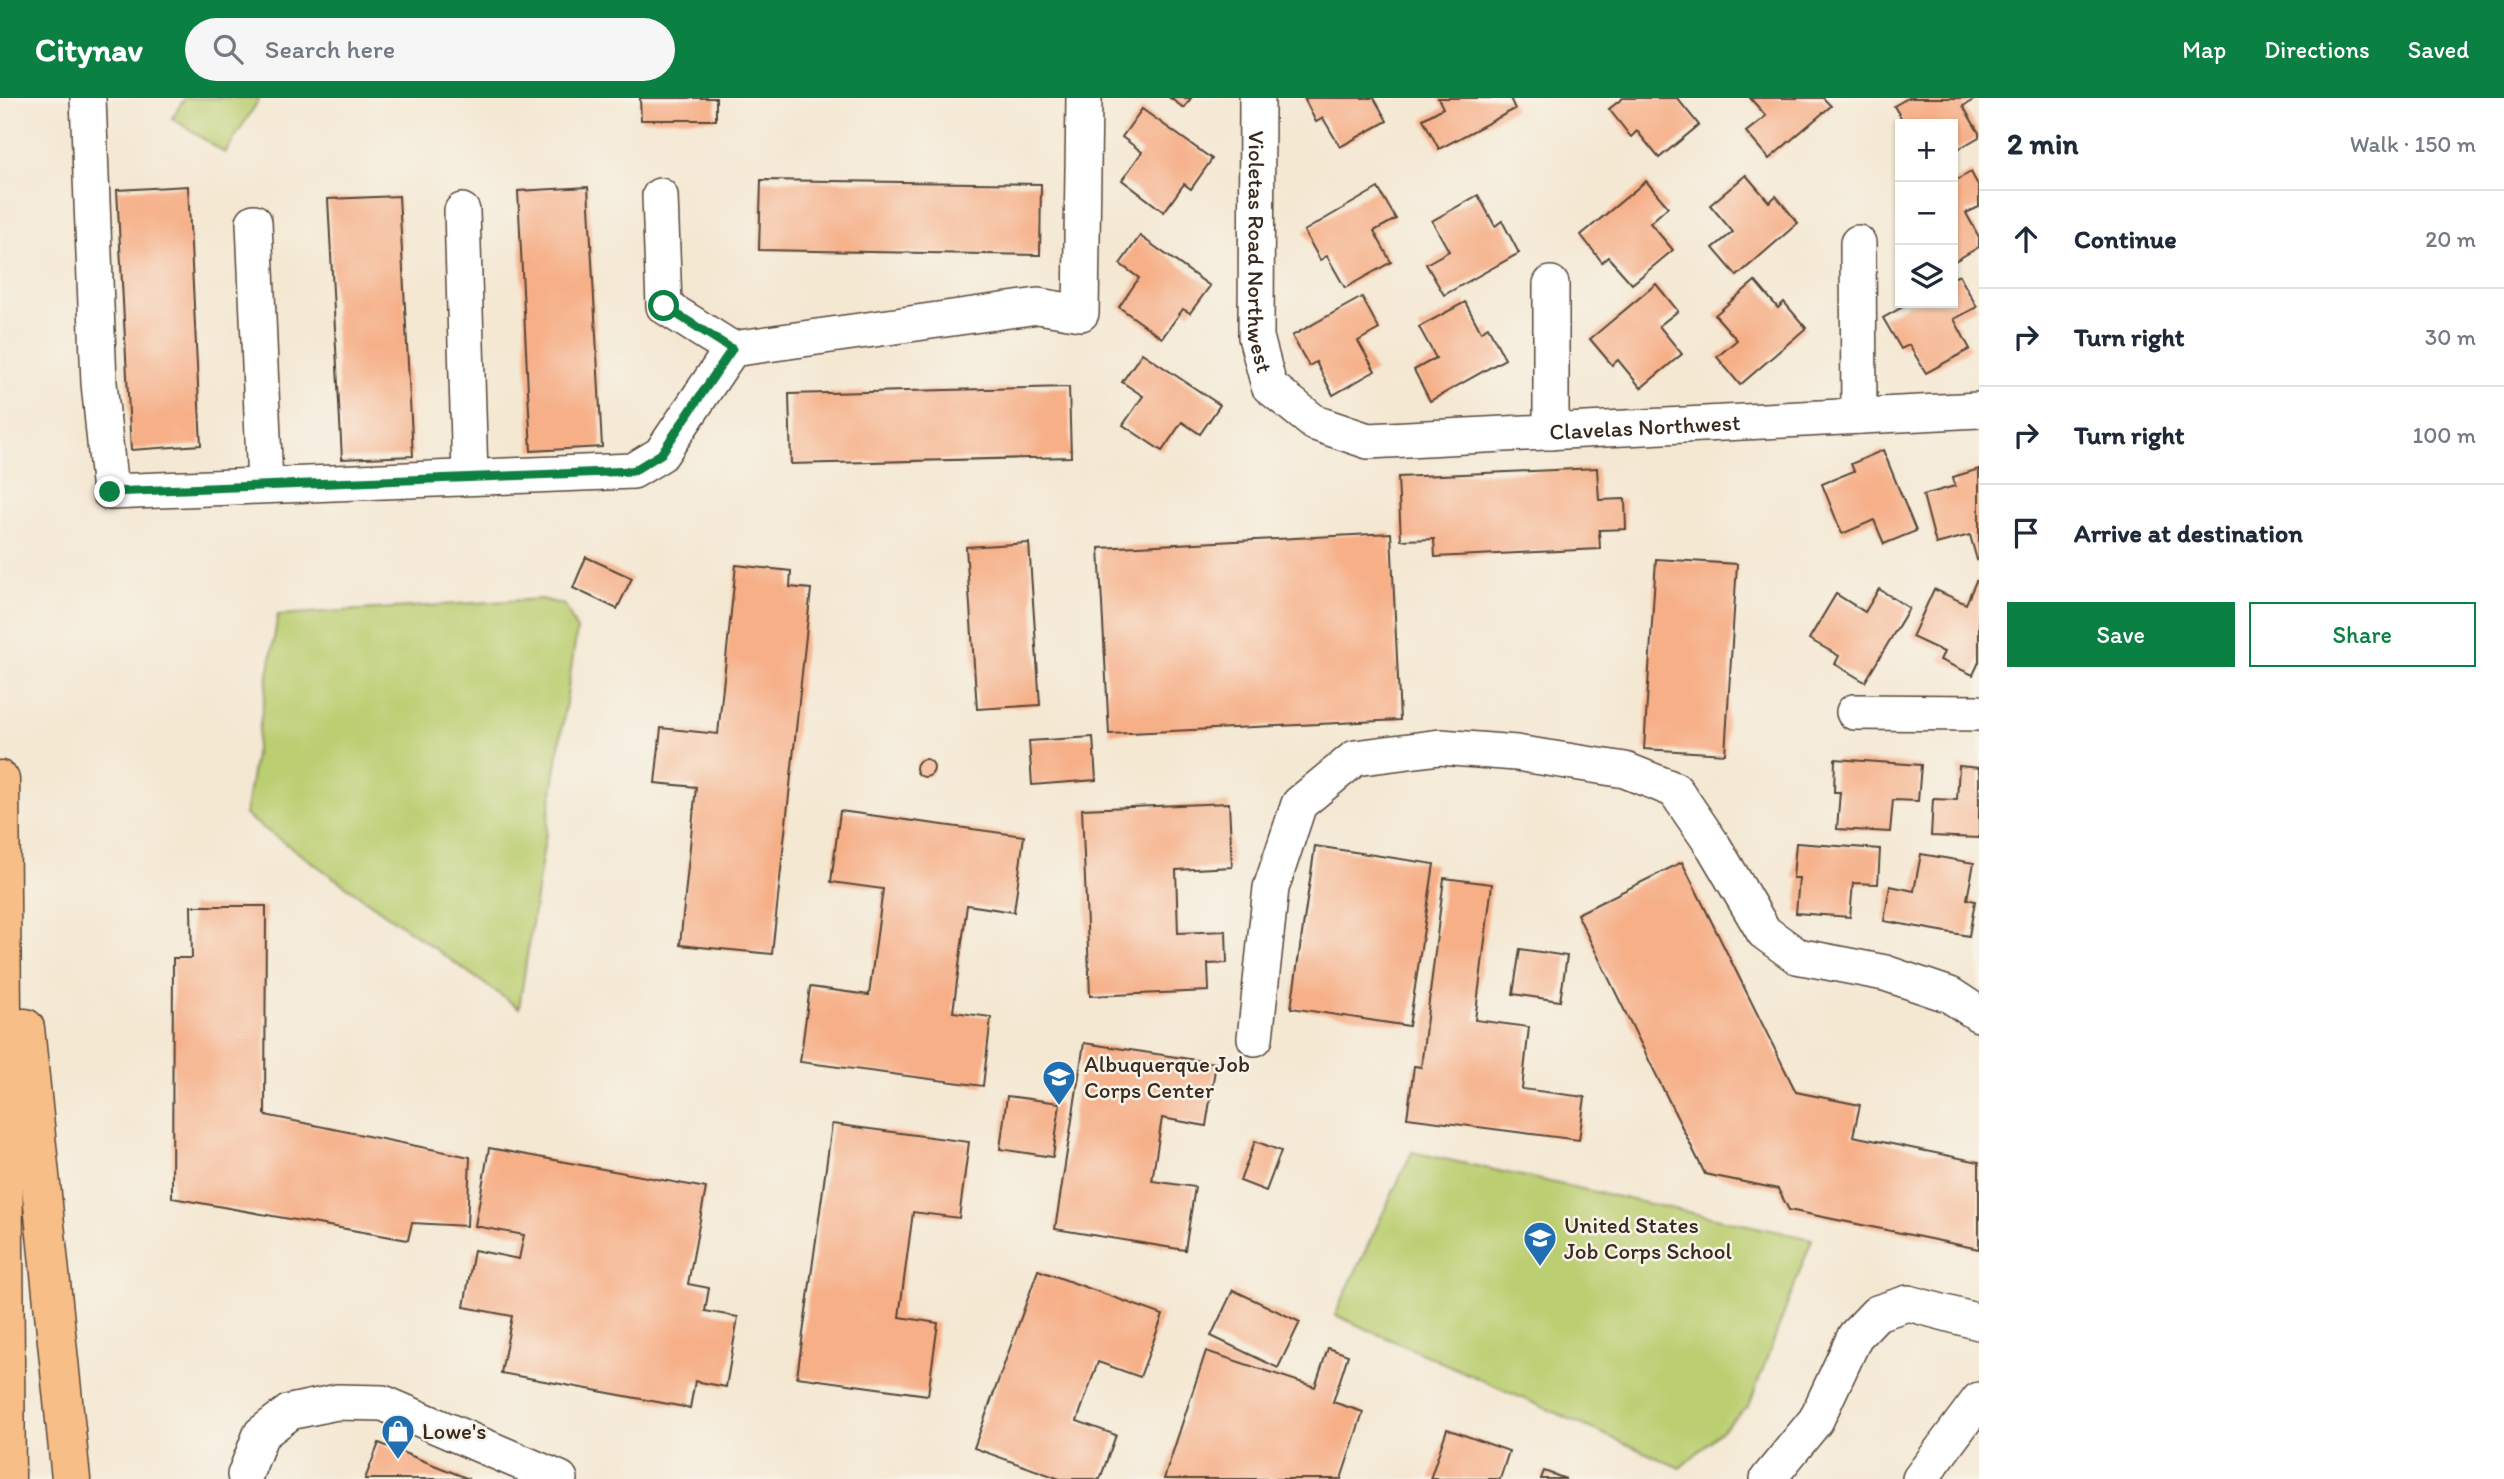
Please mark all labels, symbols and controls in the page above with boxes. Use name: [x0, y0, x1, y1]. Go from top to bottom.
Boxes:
search box: [185, 18, 675, 81]
text: Citynav: [35, 30, 143, 69]
icon: search: [209, 30, 247, 68]
text: Search here: [265, 33, 395, 65]
text: Map: [2182, 35, 2226, 64]
text: Directions: [2264, 35, 2370, 64]
text: Saved: [2408, 35, 2469, 64]
map controls: [1895, 119, 1958, 308]
button: +: [1895, 119, 1958, 182]
text: 2 min: [2007, 125, 2078, 162]
street label: Violetas Road Northwest: [1242, 130, 1279, 376]
text: Walk · 150 m: [2350, 130, 2476, 158]
button: −: [1895, 182, 1958, 245]
icon: ahead: [2007, 220, 2045, 258]
text: Continue: [2074, 223, 2177, 255]
text: 20 m: [2425, 225, 2476, 253]
button: layers: [1895, 245, 1958, 308]
route start: [648, 290, 679, 321]
icon: right: [2007, 318, 2045, 356]
text: Turn right: [2074, 321, 2185, 353]
text: 30 m: [2425, 323, 2476, 351]
street label: Clavelas Northwest: [1549, 408, 1741, 446]
icon: right: [2007, 416, 2045, 454]
text: Turn right: [2074, 419, 2185, 451]
text: 100 m: [2412, 421, 2476, 449]
route end: [94, 476, 125, 507]
icon: arrive: [2007, 514, 2045, 552]
text: Arrive at destination: [2074, 517, 2303, 549]
button: Save: [2007, 602, 2235, 667]
button: Share: [2249, 602, 2476, 667]
place label: Albuquerque Job Corps Center: [1084, 1050, 1250, 1104]
school or university icon: Albuquerque Job Corps Center: [1040, 1058, 1078, 1107]
place label: United States Job Corps School: [1564, 1211, 1733, 1265]
school or university icon: United States Job Corps School: [1521, 1219, 1559, 1268]
shop icon: Lowe's: [379, 1412, 417, 1461]
place label: Lowe's: [422, 1417, 487, 1445]

